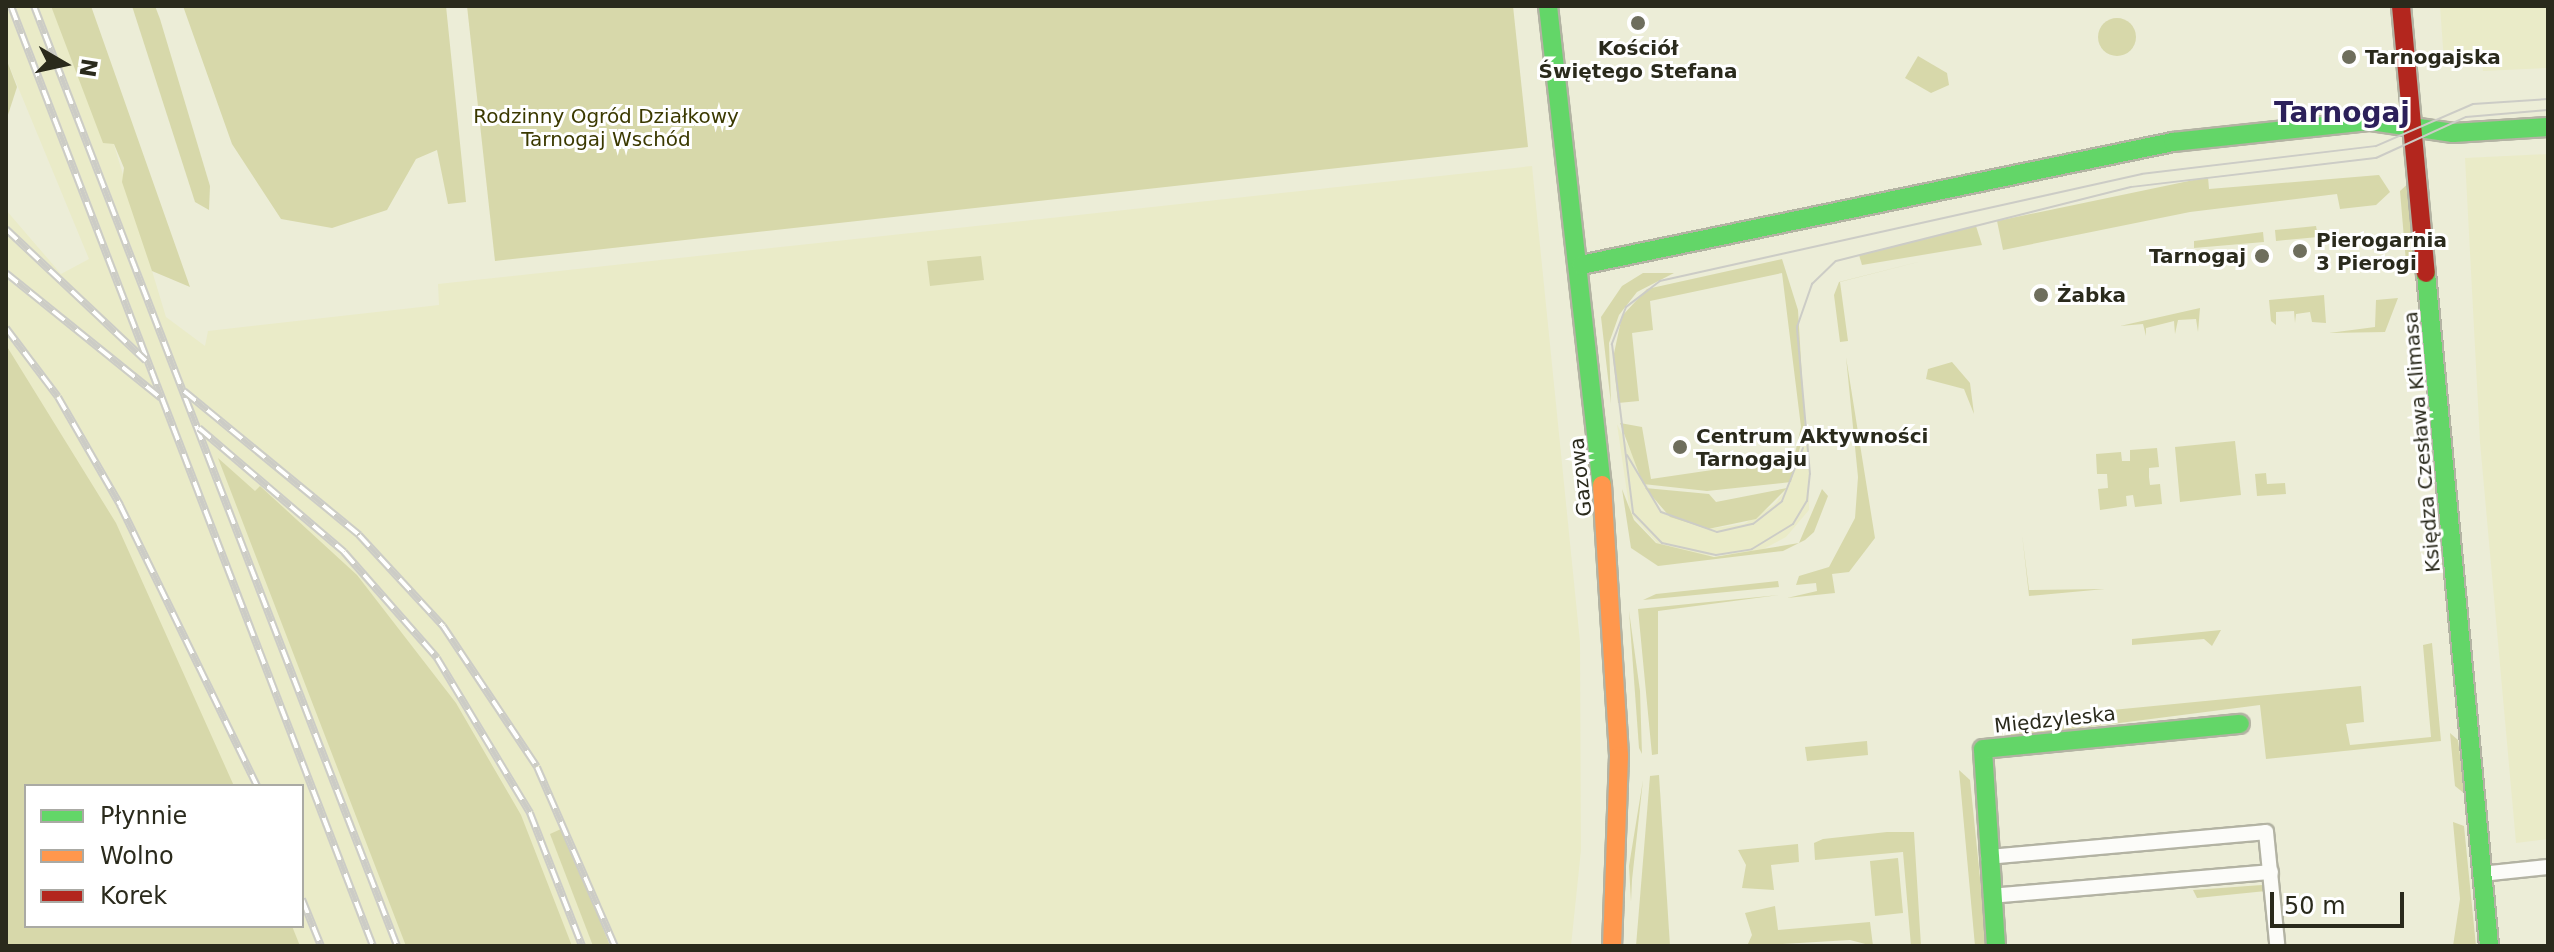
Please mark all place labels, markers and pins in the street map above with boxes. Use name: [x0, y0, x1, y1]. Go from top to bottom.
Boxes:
marker: Kościół Świętego Stefana: [1629, 14, 1647, 32]
place label: Kościół Świętego Stefana: [1539, 36, 1737, 83]
place label: Tarnogajska: [2365, 45, 2501, 69]
marker: Tarnogajska: [2340, 48, 2358, 66]
place label: Pierogarnia 3 Pierogi: [2316, 228, 2447, 275]
marker: Pierogarnia 3 Pierogi: [2291, 242, 2309, 260]
place label: Tarnogaj: [2149, 244, 2246, 268]
marker: Tarnogaj: [2253, 247, 2271, 265]
place label: Żabka: [2057, 283, 2126, 307]
marker: Żabka: [2032, 286, 2050, 304]
place label: Centrum Aktywności Tarnogaju: [1696, 424, 1928, 471]
marker: Centrum Aktywności Tarnogaju: [1671, 438, 1689, 456]

